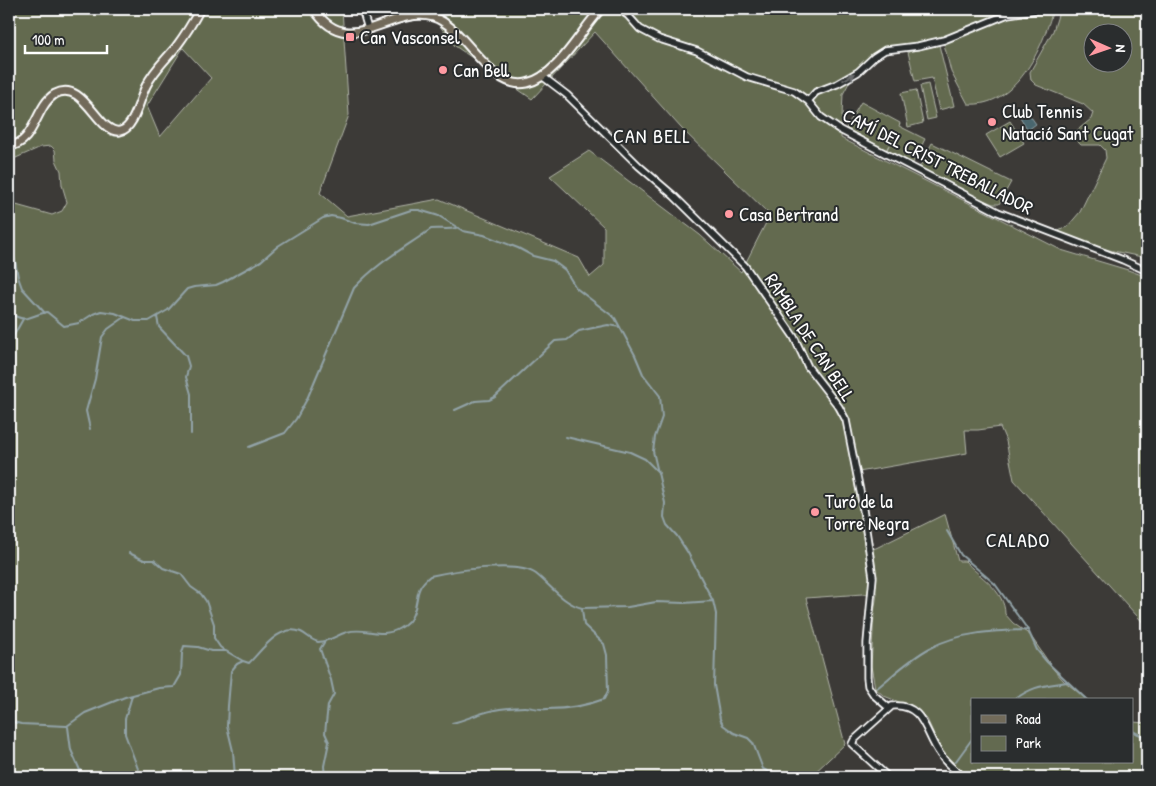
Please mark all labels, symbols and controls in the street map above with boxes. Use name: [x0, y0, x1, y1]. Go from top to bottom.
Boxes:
scale bar: [25, 22, 108, 54]
north arrow: [1084, 22, 1134, 72]
place label: Can Vasconsel: [360, 24, 461, 50]
text: 100 m: [32, 29, 65, 50]
marker: Can Vasconsel: [344, 31, 356, 43]
text: N: [1112, 44, 1131, 53]
place label: Can Bell: [453, 57, 510, 83]
marker: Can Bell: [437, 64, 449, 76]
one-way arrow: [842, 73, 856, 81]
place label: Club Tennis Natació Sant Cugat: [1002, 98, 1134, 146]
street label: CAMÍ DEL CRIST TREBALLADOR: [838, 102, 1038, 221]
marker: Club Tennis Natació Sant Cugat: [986, 116, 998, 128]
district label: CAN BELL: [613, 122, 691, 149]
place label: Casa Bertrand: [739, 201, 838, 227]
marker: Casa Bertrand: [723, 208, 735, 220]
street label: RAMBLA DE CAN BELL: [759, 268, 861, 406]
place label: Turó de la Torre Negra: [825, 488, 910, 536]
marker: Turó de la Torre Negra: [809, 506, 821, 518]
district label: CALADO: [986, 526, 1050, 553]
legend: [971, 698, 1134, 764]
text: Road: [1016, 708, 1041, 729]
text: Park: [1016, 732, 1041, 753]

